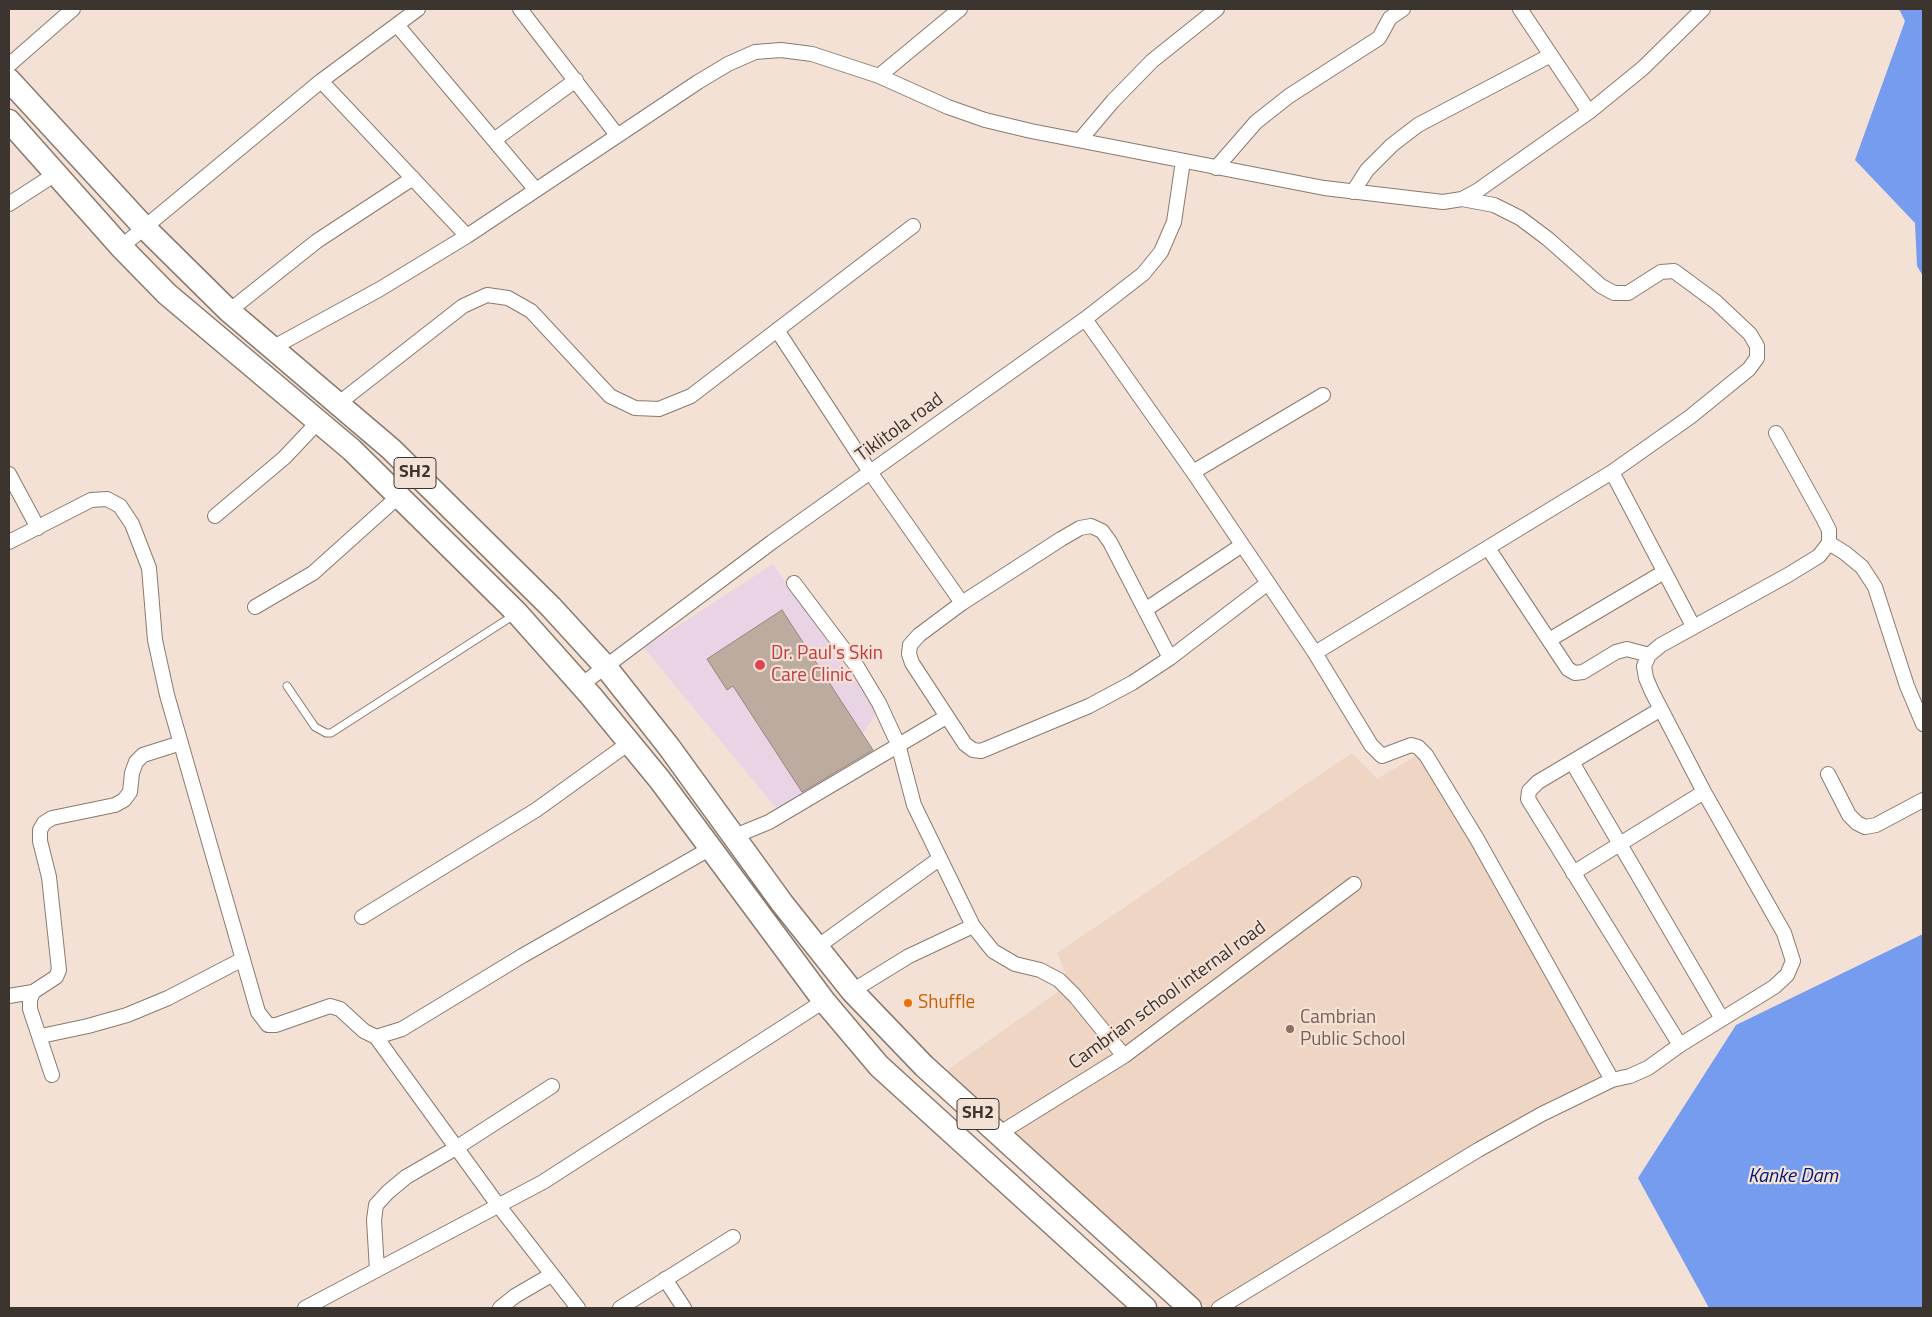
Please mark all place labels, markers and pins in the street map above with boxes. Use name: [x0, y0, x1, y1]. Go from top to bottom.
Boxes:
place label: Dr. Paul's Skin Care Clinic: [771, 643, 883, 687]
marker: Dr. Paul's Skin Care Clinic: [753, 658, 767, 672]
place label: Shuffle: [918, 992, 975, 1014]
marker: Shuffle: [902, 997, 914, 1009]
place label: Cambrian Public School: [1300, 1007, 1406, 1051]
marker: Cambrian Public School: [1284, 1023, 1296, 1035]

